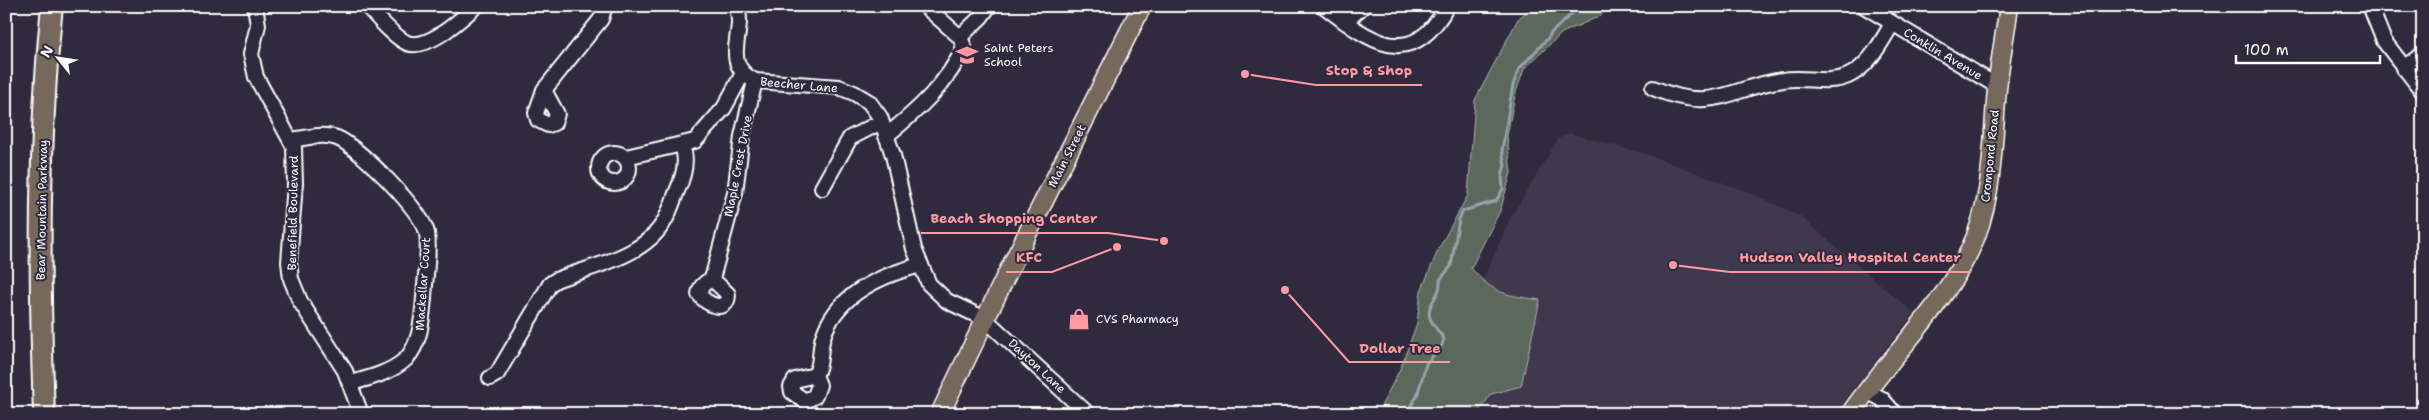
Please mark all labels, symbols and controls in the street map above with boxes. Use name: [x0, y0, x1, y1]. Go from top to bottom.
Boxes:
street label: Conklin Avenue: [1901, 24, 1985, 84]
north arrow: [32, 32, 82, 82]
scale bar: [2236, 32, 2380, 64]
place label: Saint Peters School: [984, 40, 1054, 70]
text: 100 m: [2244, 40, 2289, 60]
text: N: [36, 42, 57, 61]
school or university icon: Saint Peters School: [954, 42, 980, 68]
callout: Stop & Shop: [1316, 56, 1422, 85]
text: Stop & Shop: [1326, 61, 1412, 79]
street label: Beecher Lane: [760, 74, 839, 96]
street label: Crompond Road: [1977, 109, 2003, 203]
street label: Maple Crest Drive: [720, 114, 756, 218]
street label: Main Street: [1044, 122, 1090, 190]
street label: Bear Mountain Parkway: [33, 139, 51, 280]
street label: Benefield Boulevard: [284, 155, 302, 271]
callout: Beach Shopping Center: [921, 204, 1108, 233]
text: Beach Shopping Center: [930, 209, 1098, 227]
street label: Mackellar Court: [412, 237, 434, 331]
callout: KFC: [1006, 243, 1052, 272]
callout: Hudson Valley Hospital Center: [1730, 243, 1971, 272]
text: KFC: [1016, 248, 1042, 266]
text: Hudson Valley Hospital Center: [1739, 248, 1961, 266]
shop icon: CVS Pharmacy: [1066, 306, 1092, 332]
place label: CVS Pharmacy: [1096, 311, 1179, 327]
callout: Dollar Tree: [1349, 333, 1450, 362]
street label: Dayton Lane: [1005, 335, 1069, 397]
text: Dollar Tree: [1359, 339, 1441, 357]

